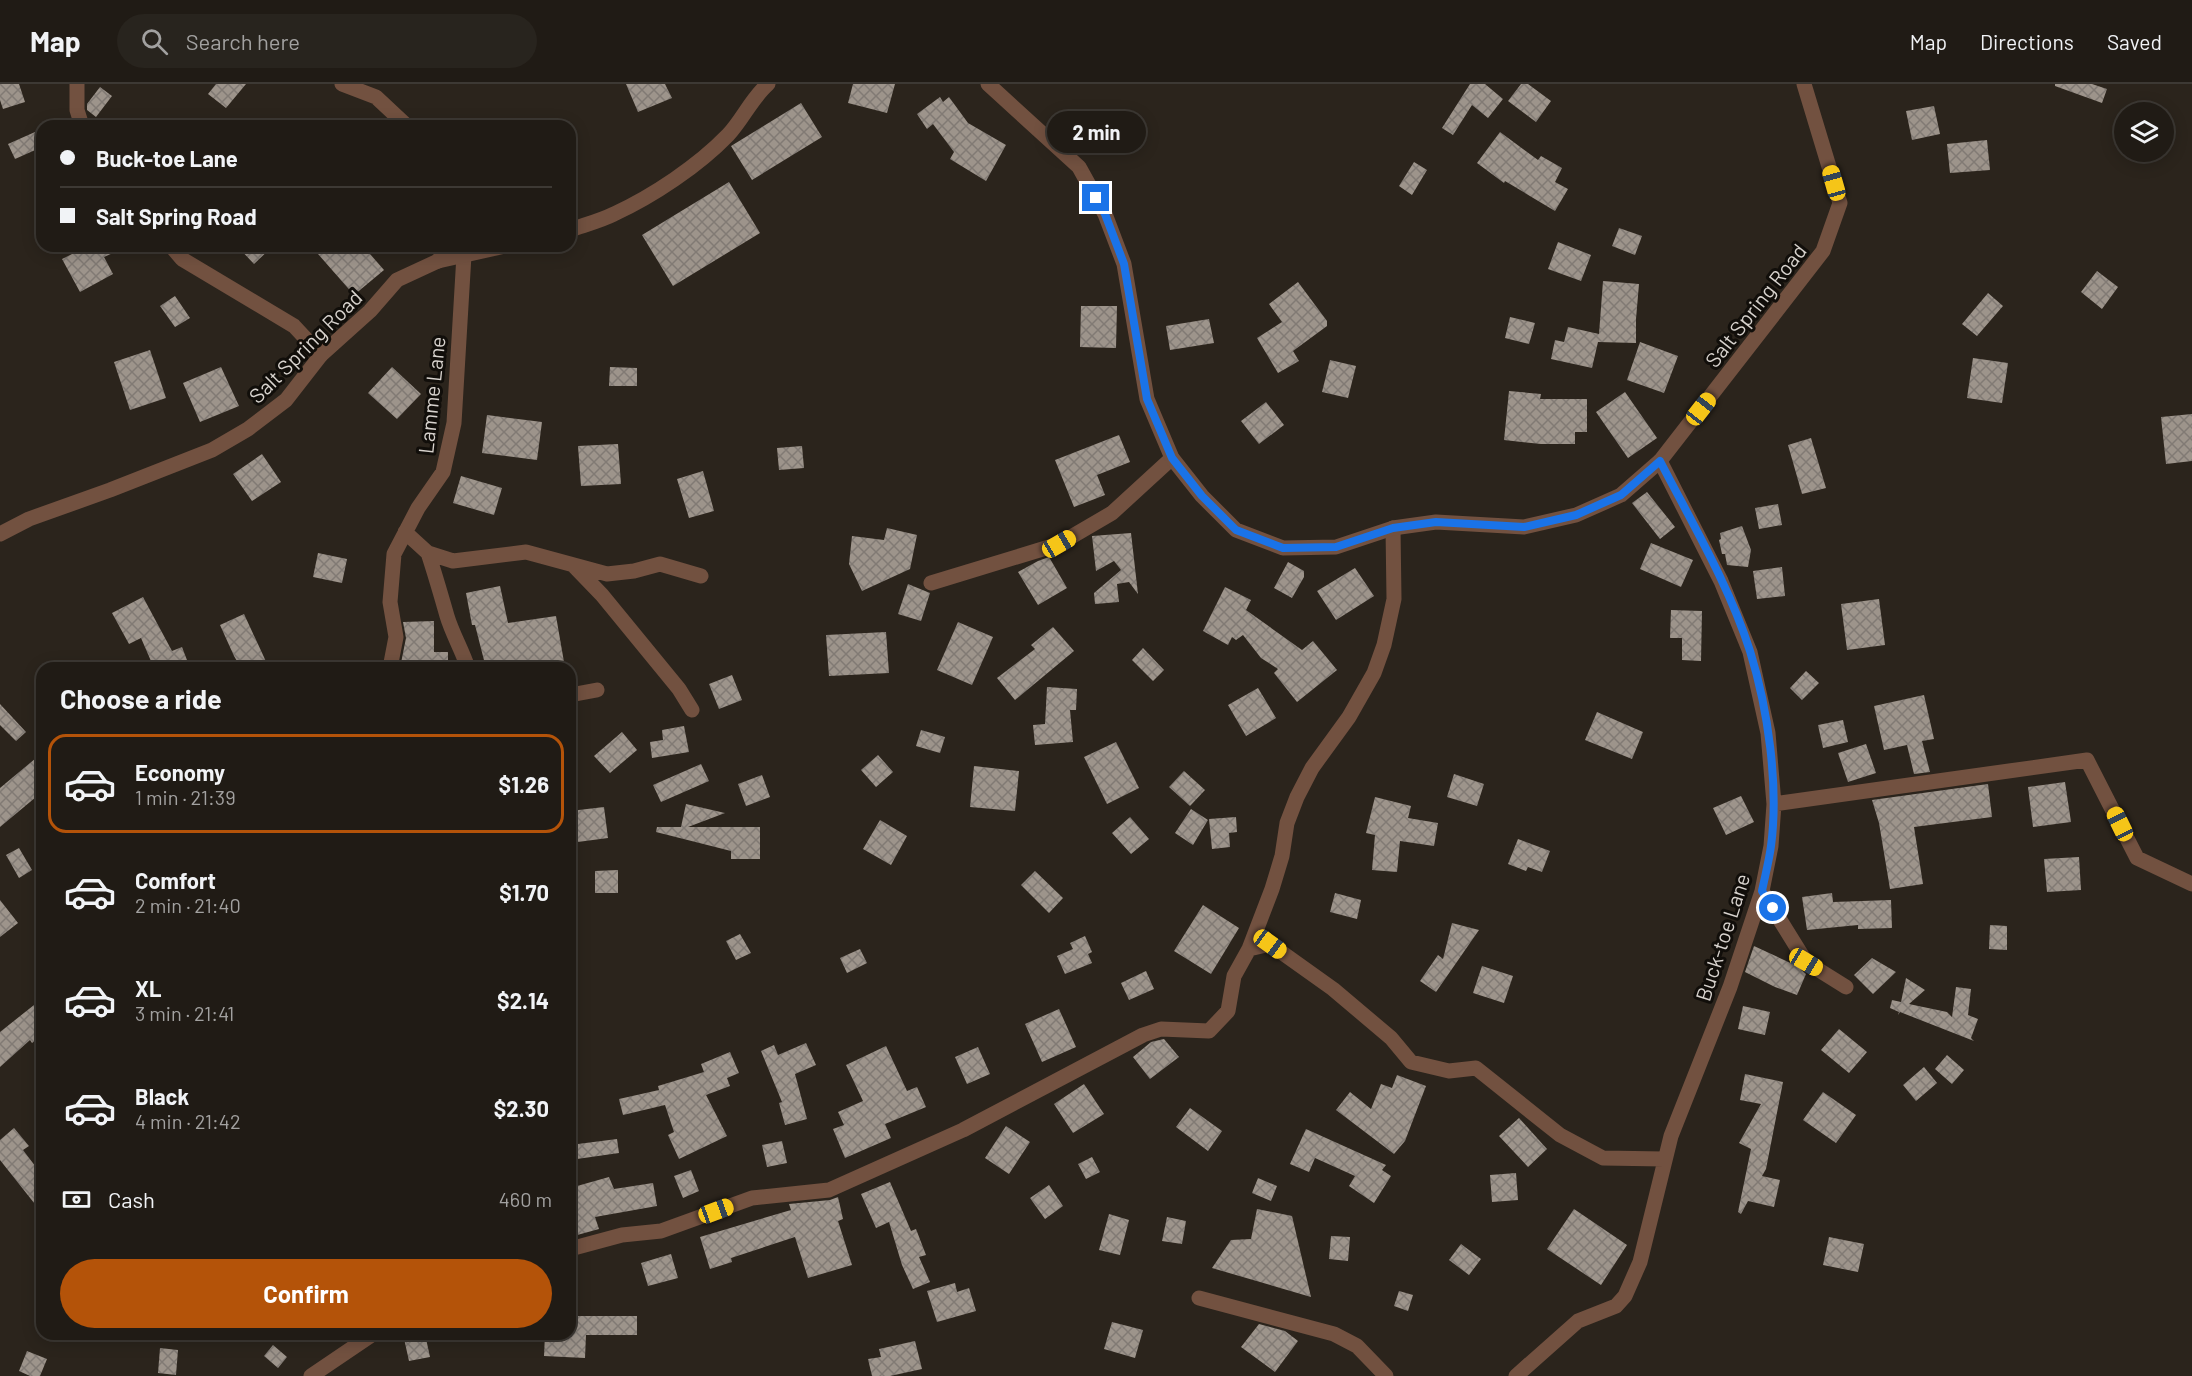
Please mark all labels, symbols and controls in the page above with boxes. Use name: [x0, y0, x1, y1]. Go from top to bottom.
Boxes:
search box: [117, 14, 537, 68]
text: Map: [30, 24, 81, 58]
icon: search: [138, 25, 171, 58]
text: Search here: [186, 28, 300, 54]
text: Map: [1910, 29, 1947, 54]
text: Directions: [1980, 29, 2074, 54]
text: Saved: [2107, 29, 2162, 54]
map controls: [2114, 102, 2174, 162]
button: layers: [2114, 102, 2174, 162]
callout: 2 min: [1046, 111, 1146, 153]
text: 2 min: [1073, 120, 1120, 144]
text: Buck-toe Lane: [96, 145, 238, 171]
car: [1820, 163, 1848, 203]
route end: [1082, 184, 1109, 211]
text: Salt Spring Road: [96, 203, 257, 229]
street label: Salt Spring Road: [1699, 238, 1811, 372]
street label: Salt Spring Road: [243, 284, 367, 408]
street label: Lamme Lane: [412, 335, 450, 455]
car: [1683, 389, 1719, 429]
car: [1039, 527, 1079, 561]
text: Choose a ride: [60, 682, 222, 714]
icon: car: [63, 757, 117, 811]
text: Economy: [135, 759, 225, 785]
text: $1.26: [499, 771, 549, 797]
text: 1 min · 21:39: [135, 785, 236, 809]
car: [2104, 804, 2136, 844]
icon: car: [63, 865, 117, 919]
text: Comfort: [135, 867, 216, 893]
street label: Buck-toe Lane: [1690, 870, 1754, 1004]
text: $1.70: [499, 879, 549, 905]
text: 2 min · 21:40: [135, 893, 241, 917]
route start: [1759, 894, 1786, 921]
car: [1250, 926, 1290, 962]
car: [1786, 945, 1826, 979]
icon: car: [63, 973, 117, 1027]
text: XL: [135, 975, 161, 1001]
text: $2.14: [497, 987, 549, 1013]
text: 3 min · 21:41: [135, 1001, 234, 1025]
icon: car: [63, 1081, 117, 1135]
text: Black: [135, 1083, 189, 1109]
text: $2.30: [494, 1095, 549, 1121]
text: 4 min · 21:42: [135, 1109, 241, 1133]
icon: cash: [60, 1183, 93, 1216]
text: Cash: [108, 1186, 155, 1212]
text: 460 m: [499, 1187, 552, 1211]
car: [696, 1196, 736, 1226]
button: Confirm: [60, 1259, 552, 1328]

